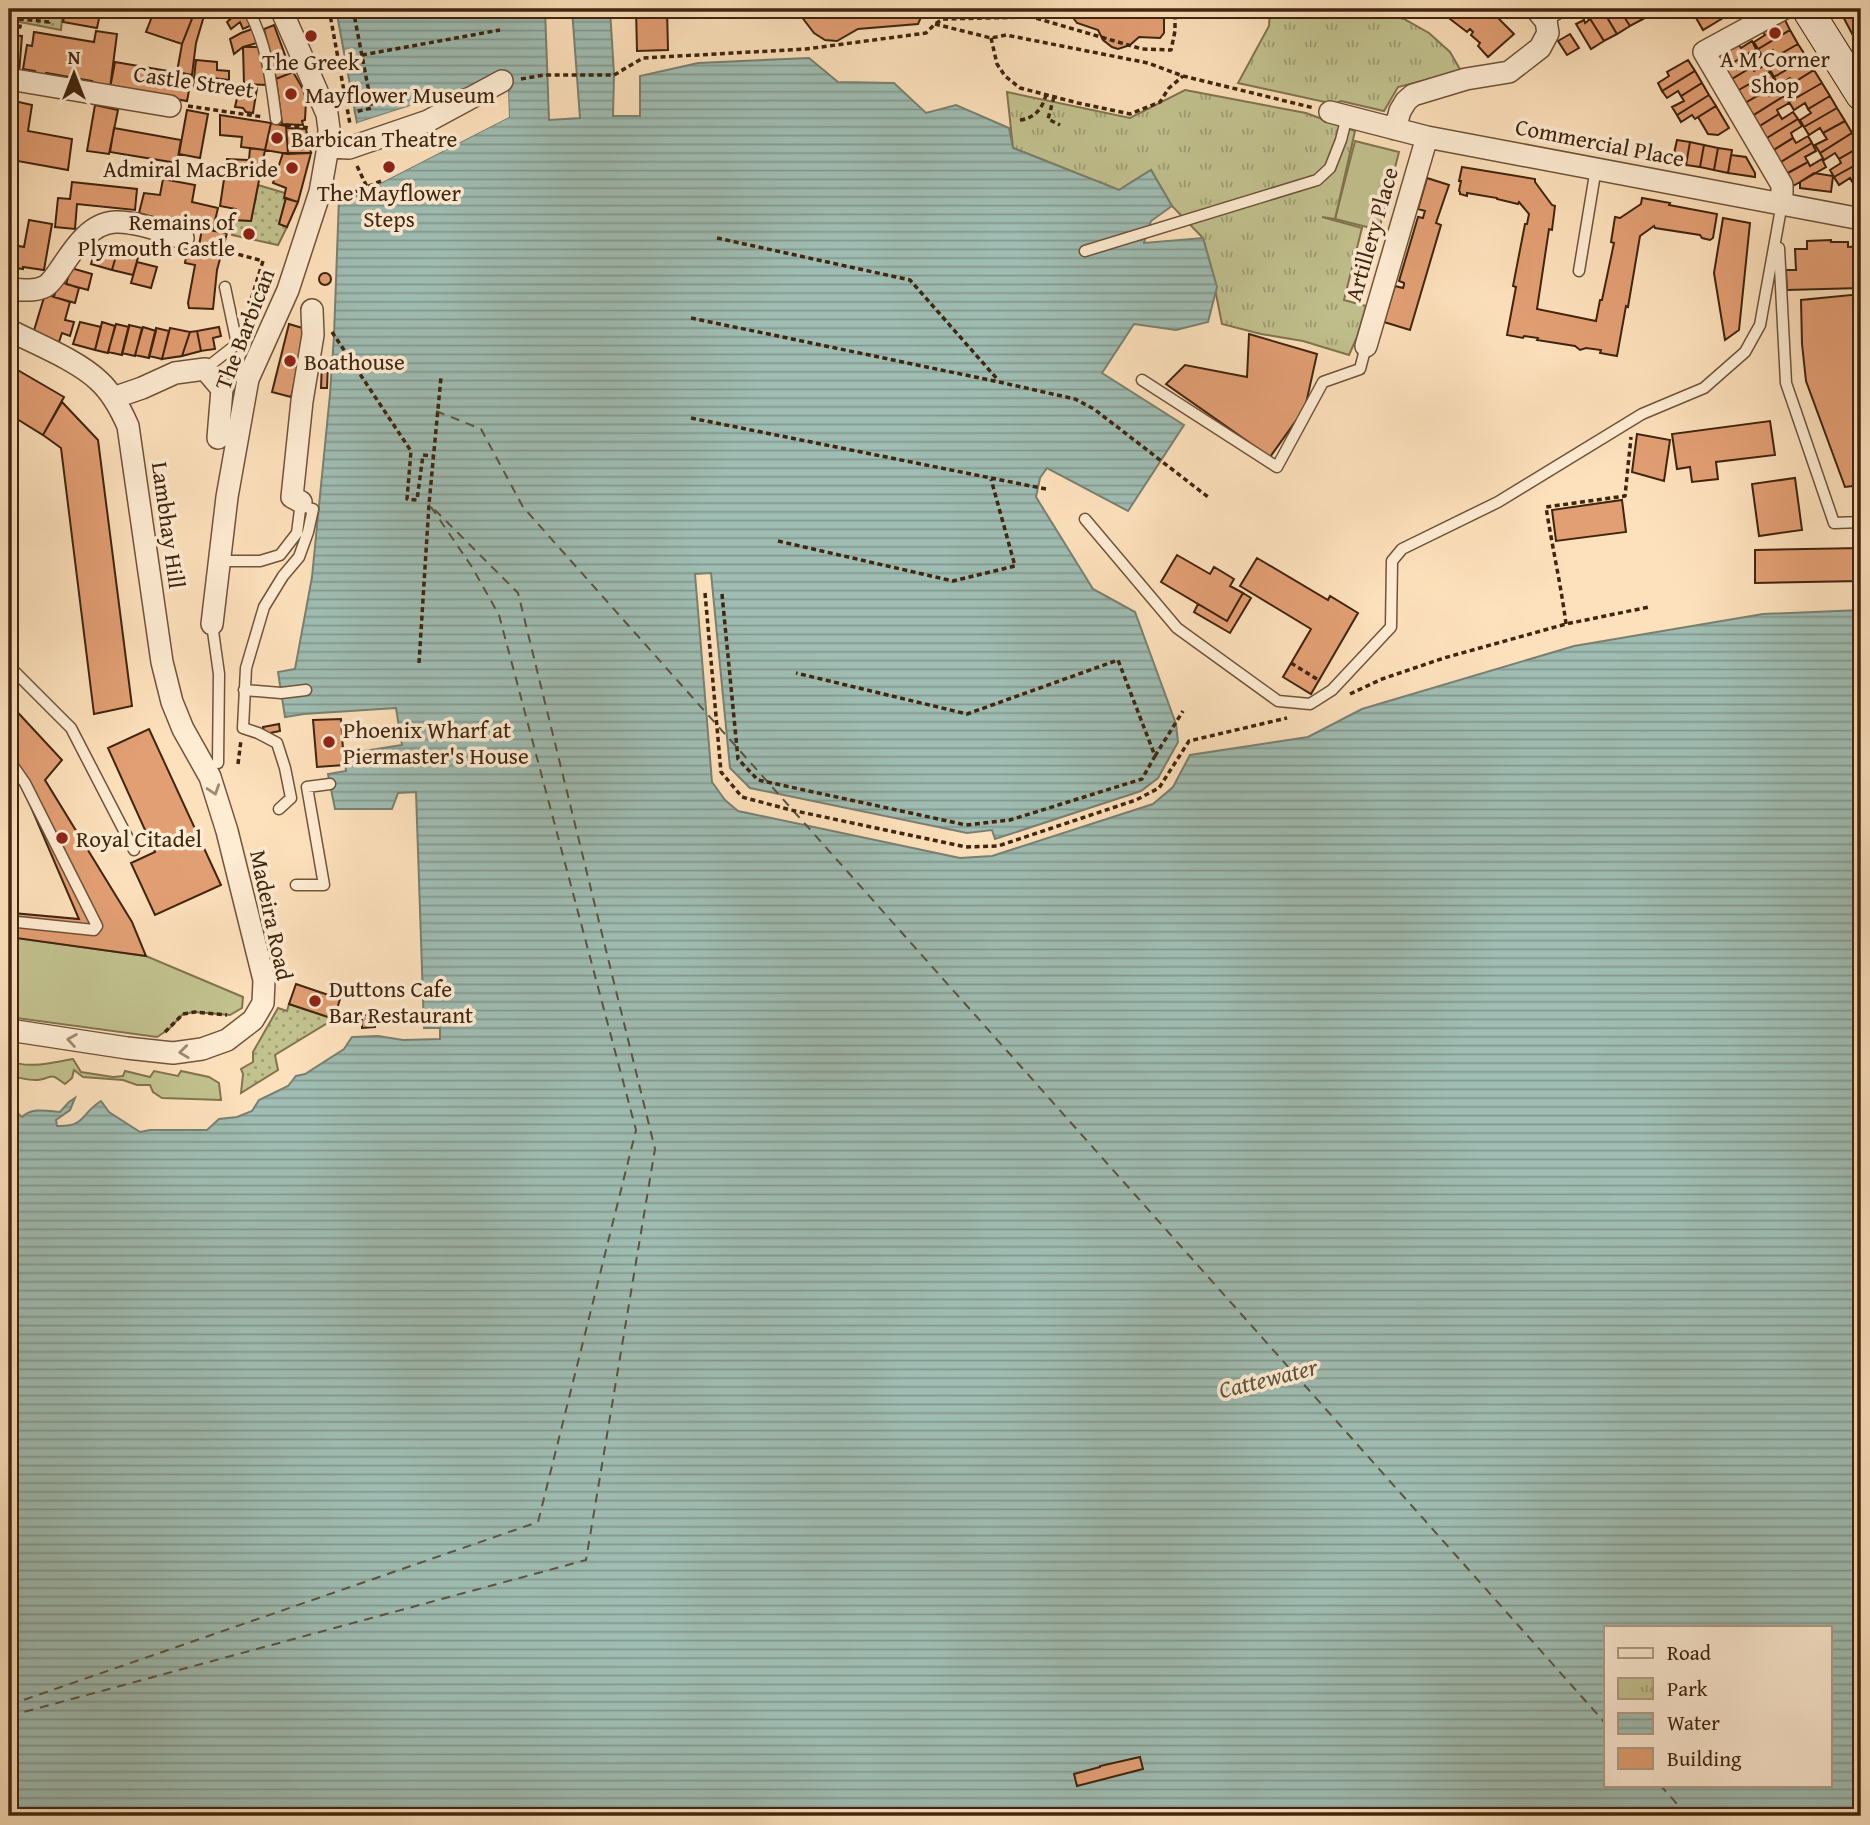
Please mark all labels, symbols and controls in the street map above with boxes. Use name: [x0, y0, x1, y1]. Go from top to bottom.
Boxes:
marker: A M Corner Shop: [1767, 25, 1783, 41]
marker: The Greek: [303, 28, 319, 44]
north arrow: [38, 38, 108, 108]
place label: A M Corner Shop: [1720, 42, 1830, 101]
text: N: [68, 43, 81, 71]
place label: The Greek: [262, 45, 360, 78]
street label: Castle Street: [132, 56, 256, 106]
place label: Mayflower Museum: [305, 78, 495, 111]
marker: Mayflower Museum: [283, 86, 299, 102]
street label: Commercial Place: [1513, 109, 1687, 175]
place label: Barbican Theatre: [291, 122, 457, 155]
marker: Barbican Theatre: [269, 130, 285, 146]
place label: Admiral MacBride: [103, 152, 278, 185]
marker: The Mayflower Steps: [381, 159, 397, 175]
marker: Admiral MacBride: [284, 160, 300, 176]
street label: Artillery Place: [1336, 163, 1406, 305]
place label: The Mayflower Steps: [317, 176, 462, 235]
place label: Remains of Plymouth Castle: [78, 205, 238, 264]
marker: Remains of Plymouth Castle: [241, 226, 257, 242]
street label: The Barbican: [206, 264, 282, 394]
place label: Boathouse: [304, 345, 405, 378]
marker: Boathouse: [282, 353, 298, 369]
street label: Lambhay Hill: [144, 459, 194, 591]
place label: Phoenix Wharf at Piermaster's House: [343, 713, 529, 772]
marker: Phoenix Wharf at Piermaster's House: [321, 734, 337, 750]
one-way arrow: [206, 783, 220, 796]
place label: Royal Citadel: [76, 822, 202, 855]
marker: Royal Citadel: [54, 830, 70, 846]
street label: Madeira Road: [242, 847, 302, 984]
place label: Duttons Cafe Bar Restaurant: [329, 972, 473, 1031]
marker: Duttons Cafe Bar Restaurant: [307, 993, 323, 1009]
one-way arrow: [66, 1033, 77, 1048]
one-way arrow: [178, 1044, 190, 1059]
water label: Cattewater: [1215, 1349, 1322, 1407]
legend: [1604, 1626, 1832, 1786]
text: Road: [1667, 1637, 1712, 1668]
text: Park: [1667, 1673, 1708, 1704]
text: Water: [1667, 1707, 1720, 1738]
text: Building: [1667, 1743, 1742, 1774]

